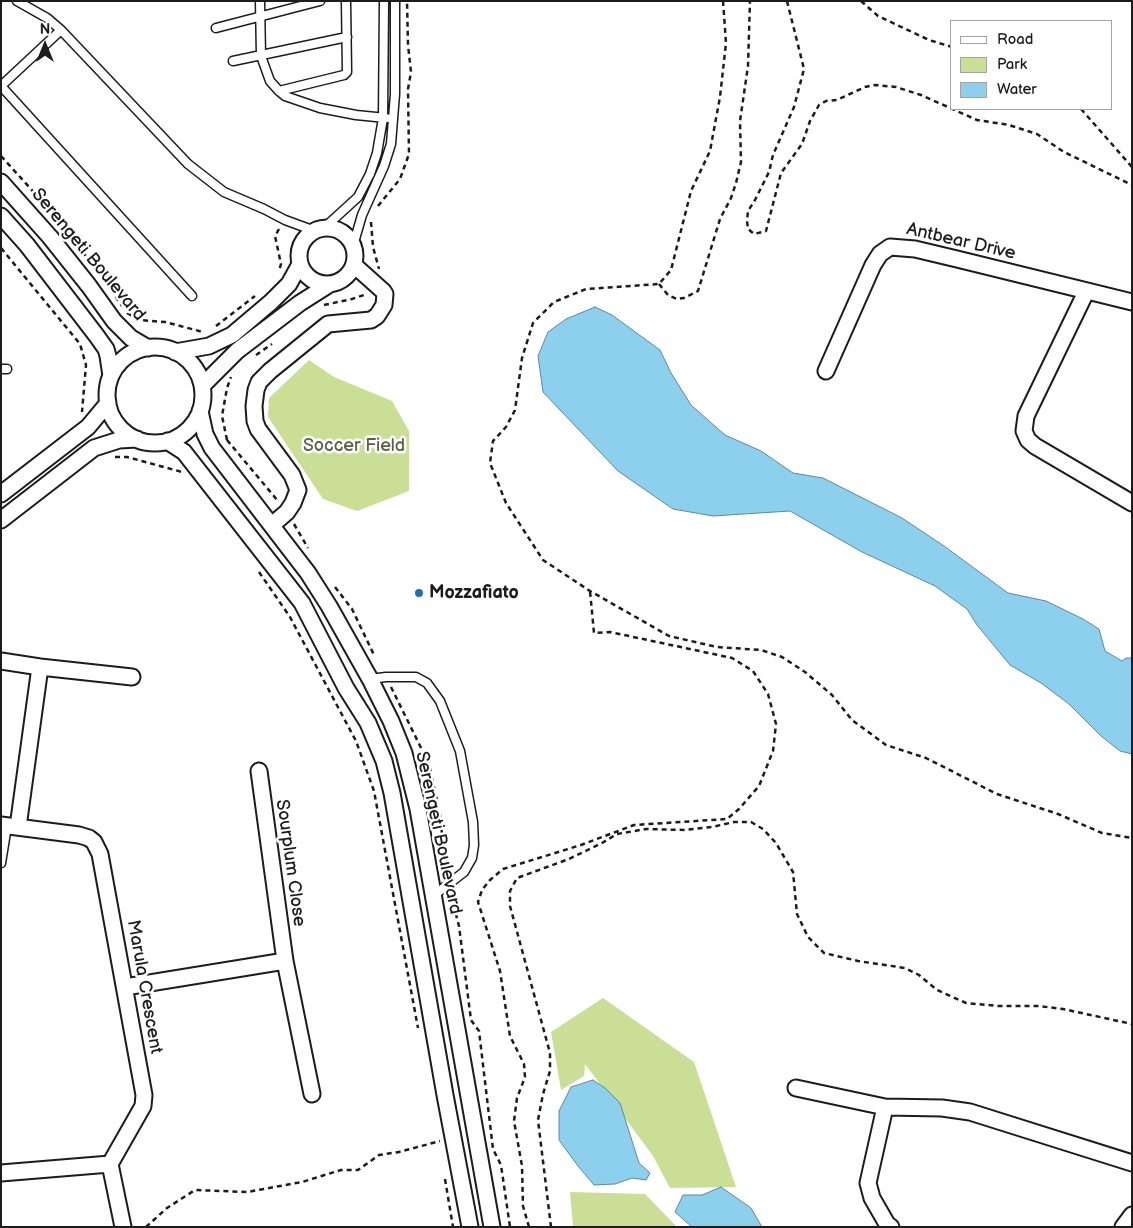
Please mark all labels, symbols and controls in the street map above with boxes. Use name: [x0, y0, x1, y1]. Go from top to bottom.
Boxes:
north arrow: [20, 20, 70, 70]
legend: [950, 20, 1113, 110]
text: N: [40, 21, 50, 38]
text: Road: [997, 30, 1033, 49]
text: Park: [997, 55, 1027, 74]
text: Water: [997, 80, 1037, 99]
street label: Serengeti Boulevard: [26, 184, 150, 326]
street label: Antbear Drive: [904, 219, 1018, 265]
park label: Soccer Field: [303, 435, 405, 457]
place label: Mozzafiato: [429, 582, 519, 604]
marker: Mozzafiato: [413, 587, 425, 599]
street label: Serengeti Boulevard: [410, 749, 466, 917]
street label: Sourplum Close: [270, 798, 310, 928]
street label: Marula Crescent: [122, 918, 166, 1056]

